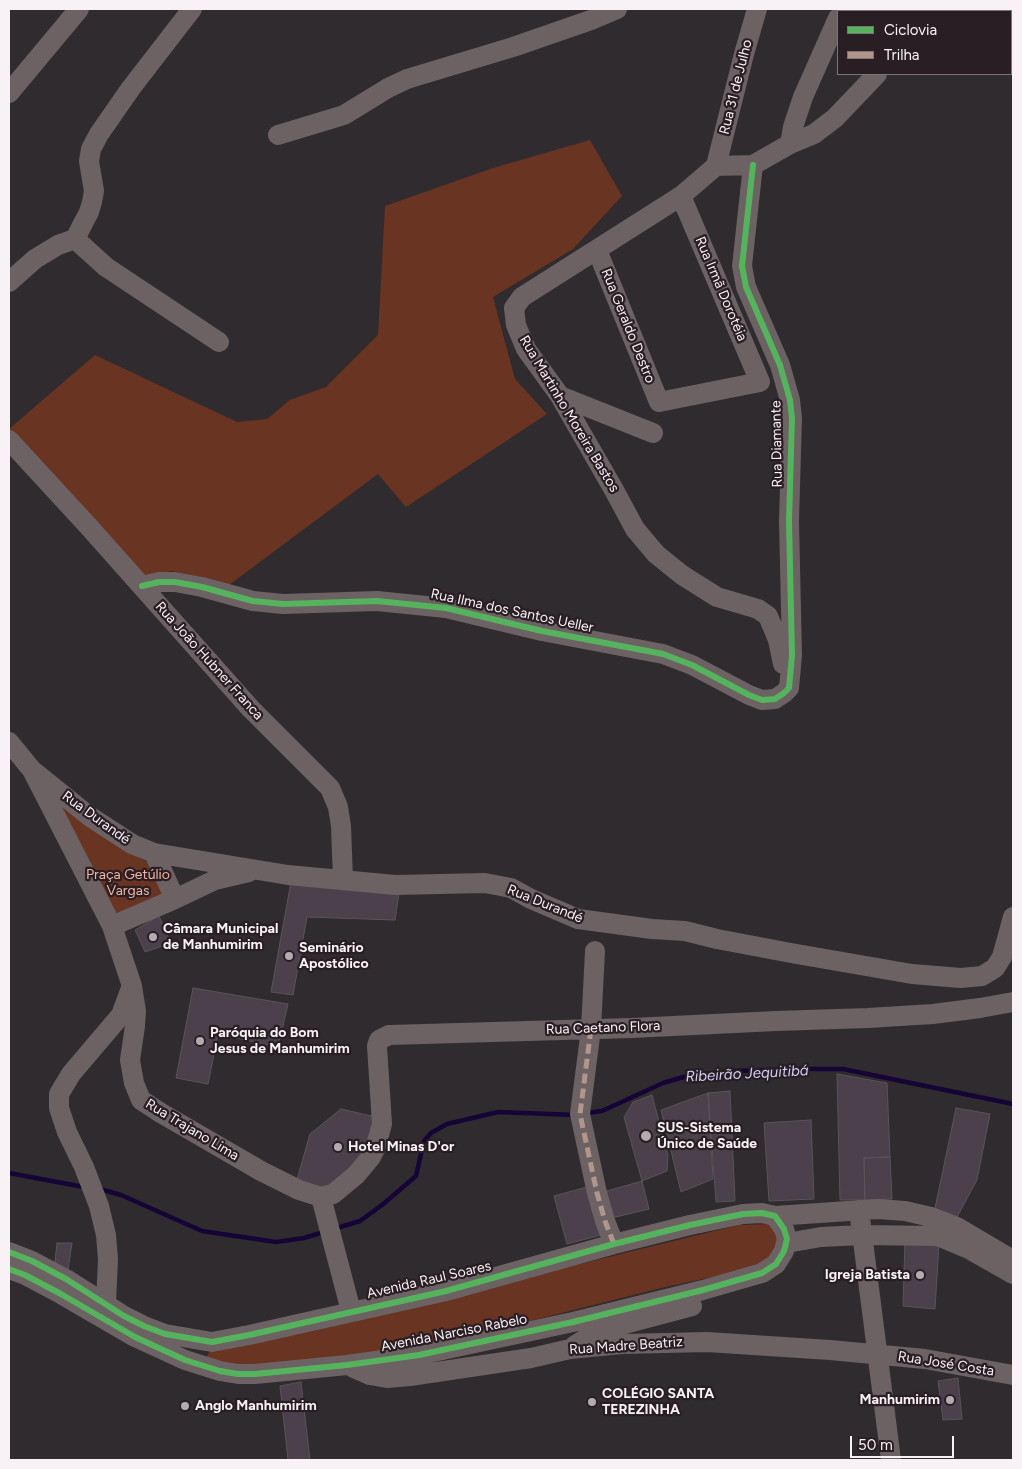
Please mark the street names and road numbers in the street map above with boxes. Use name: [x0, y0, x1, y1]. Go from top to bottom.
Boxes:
street label: Rua 31 de Julho: [716, 38, 756, 136]
street label: Rua Irmã Dorotéia: [691, 234, 751, 344]
street label: Rua Geraldo Destro: [597, 266, 659, 386]
street label: Rua Martinho Moreira Bastos: [516, 333, 622, 495]
street label: Rua Diamante: [768, 400, 786, 488]
street label: Rua Ilma dos Santos Ueller: [429, 586, 595, 636]
street label: Rua João Hubner Franca: [151, 598, 267, 724]
street label: Rua Durandé: [59, 788, 133, 848]
street label: Rua Durandé: [505, 881, 585, 927]
street label: Rua Caetano Flora: [545, 1018, 661, 1038]
street label: Rua Trajano Lima: [142, 1096, 242, 1164]
street label: Avenida Raul Soares: [365, 1258, 493, 1302]
street label: Avenida Narciso Rabelo: [380, 1311, 528, 1355]
street label: Rua Madre Beatriz: [569, 1334, 683, 1358]
street label: Rua José Costa: [897, 1348, 995, 1380]

